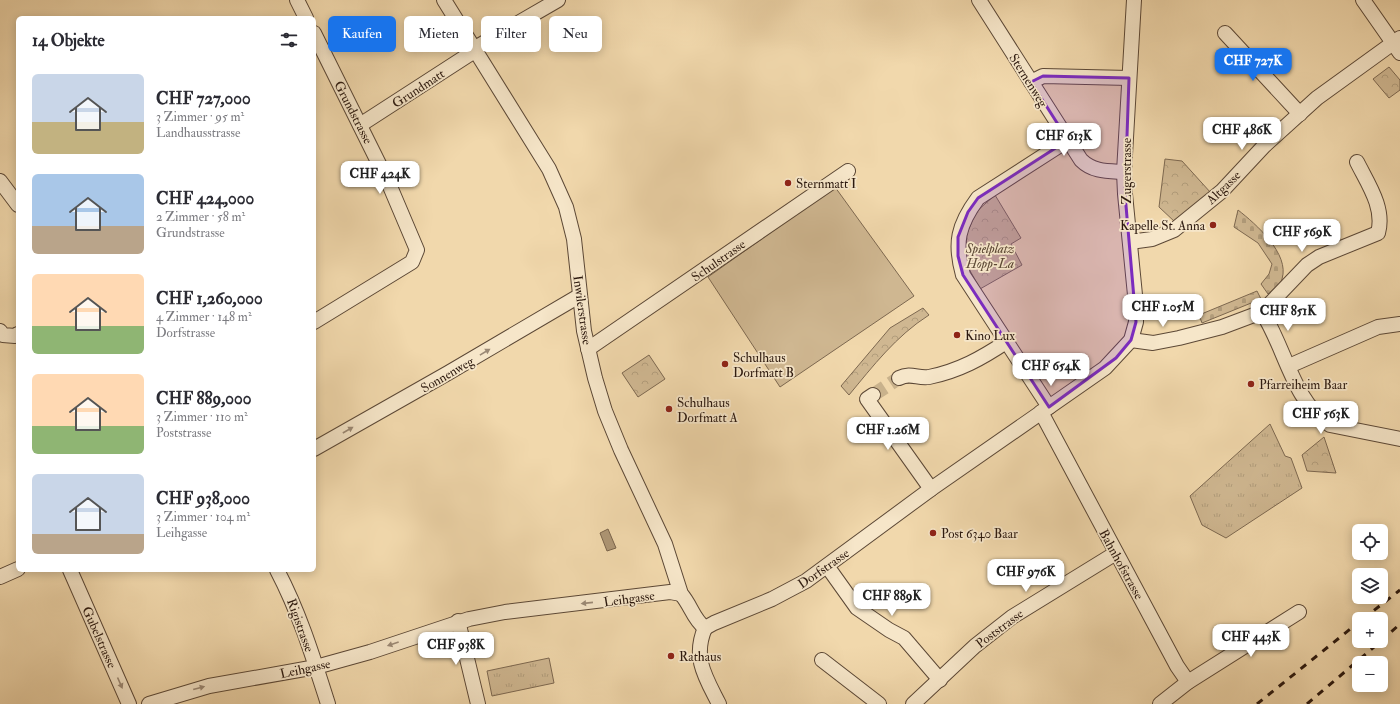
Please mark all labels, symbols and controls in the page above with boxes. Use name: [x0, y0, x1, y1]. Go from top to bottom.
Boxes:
chip: Kaufen: [328, 16, 396, 52]
chip: Mieten: [404, 16, 473, 52]
chip: Filter: [481, 16, 541, 52]
chip: Neu: [549, 16, 602, 52]
icon: filters: [278, 29, 300, 51]
text: 14 Objekte: [32, 30, 105, 51]
pin: CHF 727K: [1212, 48, 1294, 82]
street label: Sternenweg: [1005, 51, 1051, 111]
text: CHF 727K: [1224, 53, 1282, 69]
street label: Grundmatt: [389, 66, 448, 112]
street label: Grundstrasse: [330, 78, 376, 147]
text: CHF 727,000: [156, 88, 251, 109]
icon: home: [64, 90, 112, 138]
text: 3 Zimmer · 95 m²: [156, 109, 244, 125]
pin: CHF 486K: [1201, 117, 1283, 151]
text: CHF 486K: [1212, 122, 1272, 138]
pin: CHF 613K: [1023, 123, 1105, 157]
text: Landhausstrasse: [156, 125, 240, 141]
text: CHF 613K: [1036, 128, 1092, 144]
street label: Zugerstrasse: [1119, 137, 1135, 204]
pin: CHF 424K: [339, 161, 421, 195]
text: CHF 424K: [350, 166, 410, 182]
street label: Altgasse: [1202, 167, 1245, 209]
place label: Sternmatt I: [796, 176, 856, 192]
marker: Sternmatt I: [783, 178, 793, 188]
text: CHF 424,000: [156, 188, 254, 209]
icon: home: [64, 190, 112, 238]
text: 2 Zimmer · 58 m²: [156, 209, 245, 225]
place label: Kapelle St. Anna: [1120, 218, 1206, 235]
pin: CHF 569K: [1261, 219, 1343, 253]
marker: Kapelle St. Anna: [1208, 220, 1218, 230]
text: CHF 569K: [1272, 224, 1332, 240]
text: Grundstrasse: [156, 225, 225, 241]
street label: Schulstrasse: [688, 236, 749, 285]
park label: Spielplatz Hopp-La: [965, 241, 1015, 272]
street label: Inwilerstrasse: [569, 274, 595, 346]
text: CHF 1,260,000: [156, 288, 263, 309]
icon: home: [64, 290, 112, 338]
pin: CHF 1.05M: [1117, 294, 1209, 328]
pin: CHF 851K: [1247, 298, 1329, 332]
text: CHF 1.05M: [1131, 299, 1195, 315]
text: CHF 851K: [1260, 303, 1316, 319]
text: 4 Zimmer · 148 m²: [156, 309, 252, 325]
text: Dorfstrasse: [156, 325, 215, 341]
place label: Kino Lux: [965, 328, 1015, 344]
marker: Kino Lux: [952, 330, 962, 340]
one-way arrow: [479, 348, 491, 355]
place label: Schulhaus Dorfmatt B: [733, 350, 794, 381]
street label: Sonnenweg: [418, 353, 477, 396]
pin: CHF 654K: [1010, 353, 1092, 387]
text: CHF 654K: [1021, 358, 1081, 374]
marker: Schulhaus Dorfmatt B: [720, 359, 730, 369]
place label: Pfarreiheim Baar: [1259, 377, 1347, 393]
marker: Pfarreiheim Baar: [1246, 379, 1256, 389]
text: CHF 889,000: [156, 388, 251, 409]
icon: home: [64, 390, 112, 438]
place label: Schulhaus Dorfmatt A: [677, 395, 739, 426]
pin: CHF 563K: [1280, 401, 1362, 435]
marker: Schulhaus Dorfmatt A: [664, 404, 674, 414]
text: CHF 563K: [1292, 406, 1350, 422]
text: 3 Zimmer · 110 m²: [156, 409, 248, 425]
pin: CHF 1.26M: [842, 417, 934, 451]
text: CHF 1.26M: [856, 422, 920, 438]
text: Poststrasse: [156, 425, 211, 441]
one-way arrow: [342, 427, 354, 434]
text: CHF 938,000: [156, 488, 250, 509]
icon: home: [64, 490, 112, 538]
text: 3 Zimmer · 104 m²: [156, 509, 250, 525]
map controls: [1352, 524, 1388, 692]
button: locate: [1352, 524, 1388, 560]
text: Leihgasse: [156, 525, 207, 541]
place label: Post 6340 Baar: [941, 526, 1018, 542]
street label: Bahnhofstrasse: [1095, 527, 1147, 603]
marker: Post 6340 Baar: [928, 528, 938, 538]
street label: Dorfstrasse: [795, 545, 853, 592]
pin: CHF 976K: [985, 559, 1067, 593]
text: CHF 976K: [996, 564, 1056, 580]
button: layers: [1352, 568, 1388, 604]
pin: CHF 889K: [851, 583, 933, 617]
street label: Leihgasse: [603, 587, 656, 610]
text: CHF 889K: [862, 588, 922, 604]
street label: Rigistrasse: [283, 596, 317, 655]
one-way arrow: [581, 600, 594, 606]
street label: Gubelstrasse: [78, 604, 120, 671]
street label: Poststrasse: [973, 605, 1027, 652]
button: +: [1352, 612, 1388, 648]
pin: CHF 443K: [1210, 624, 1292, 658]
text: CHF 443K: [1221, 629, 1281, 645]
pin: CHF 938K: [415, 632, 497, 666]
text: CHF 938K: [427, 637, 485, 653]
one-way arrow: [386, 641, 398, 647]
place label: Rathaus: [679, 649, 722, 665]
marker: Rathaus: [666, 651, 676, 661]
street label: Leihgasse: [278, 656, 332, 682]
button: −: [1352, 656, 1388, 692]
one-way arrow: [117, 677, 123, 688]
one-way arrow: [193, 685, 206, 691]

